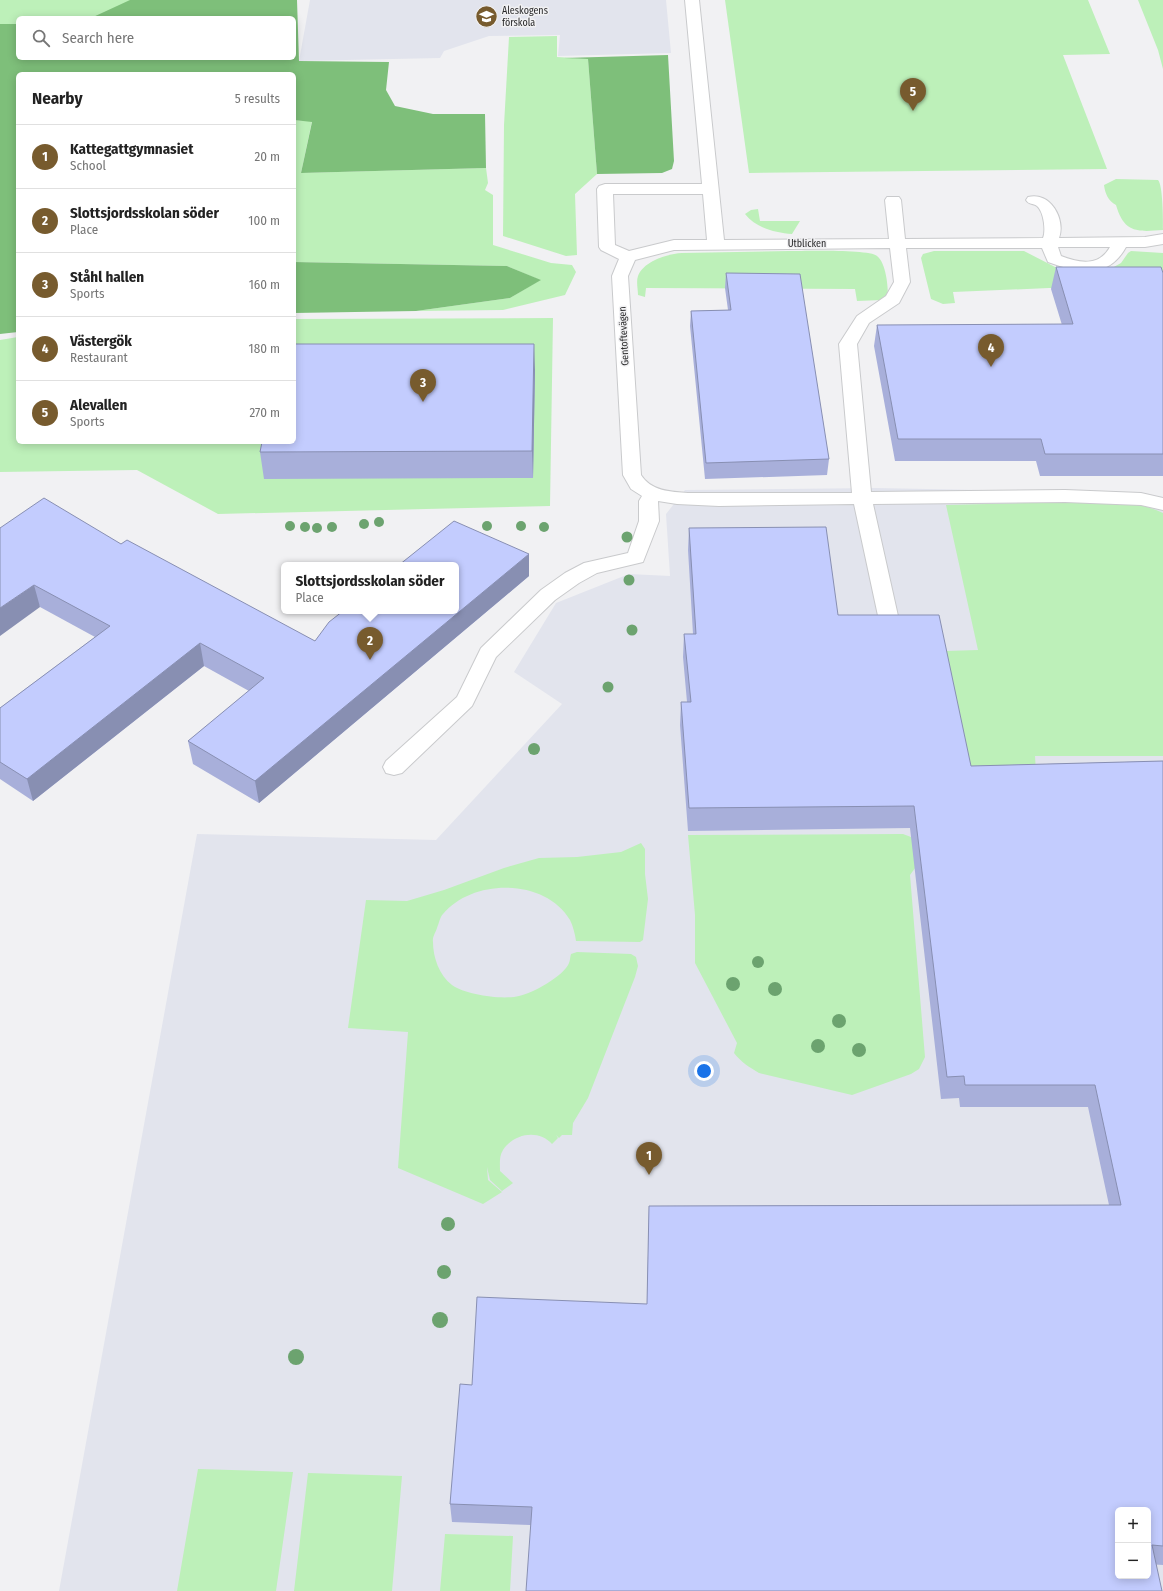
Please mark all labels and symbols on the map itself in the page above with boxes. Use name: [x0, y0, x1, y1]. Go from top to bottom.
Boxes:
school or university icon: Aleskogens förskola: [474, 4, 500, 30]
place label: Aleskogens förskola: [502, 5, 548, 29]
pin: 5: [900, 78, 926, 111]
street label: Utblicken: [788, 238, 826, 250]
street label: Gentoftevägen: [616, 306, 632, 366]
pin: 4: [978, 334, 1004, 367]
pin: 3: [410, 369, 436, 402]
pin: 2: [357, 627, 383, 660]
your location: [694, 1061, 714, 1081]
pin: 1: [636, 1142, 662, 1175]

